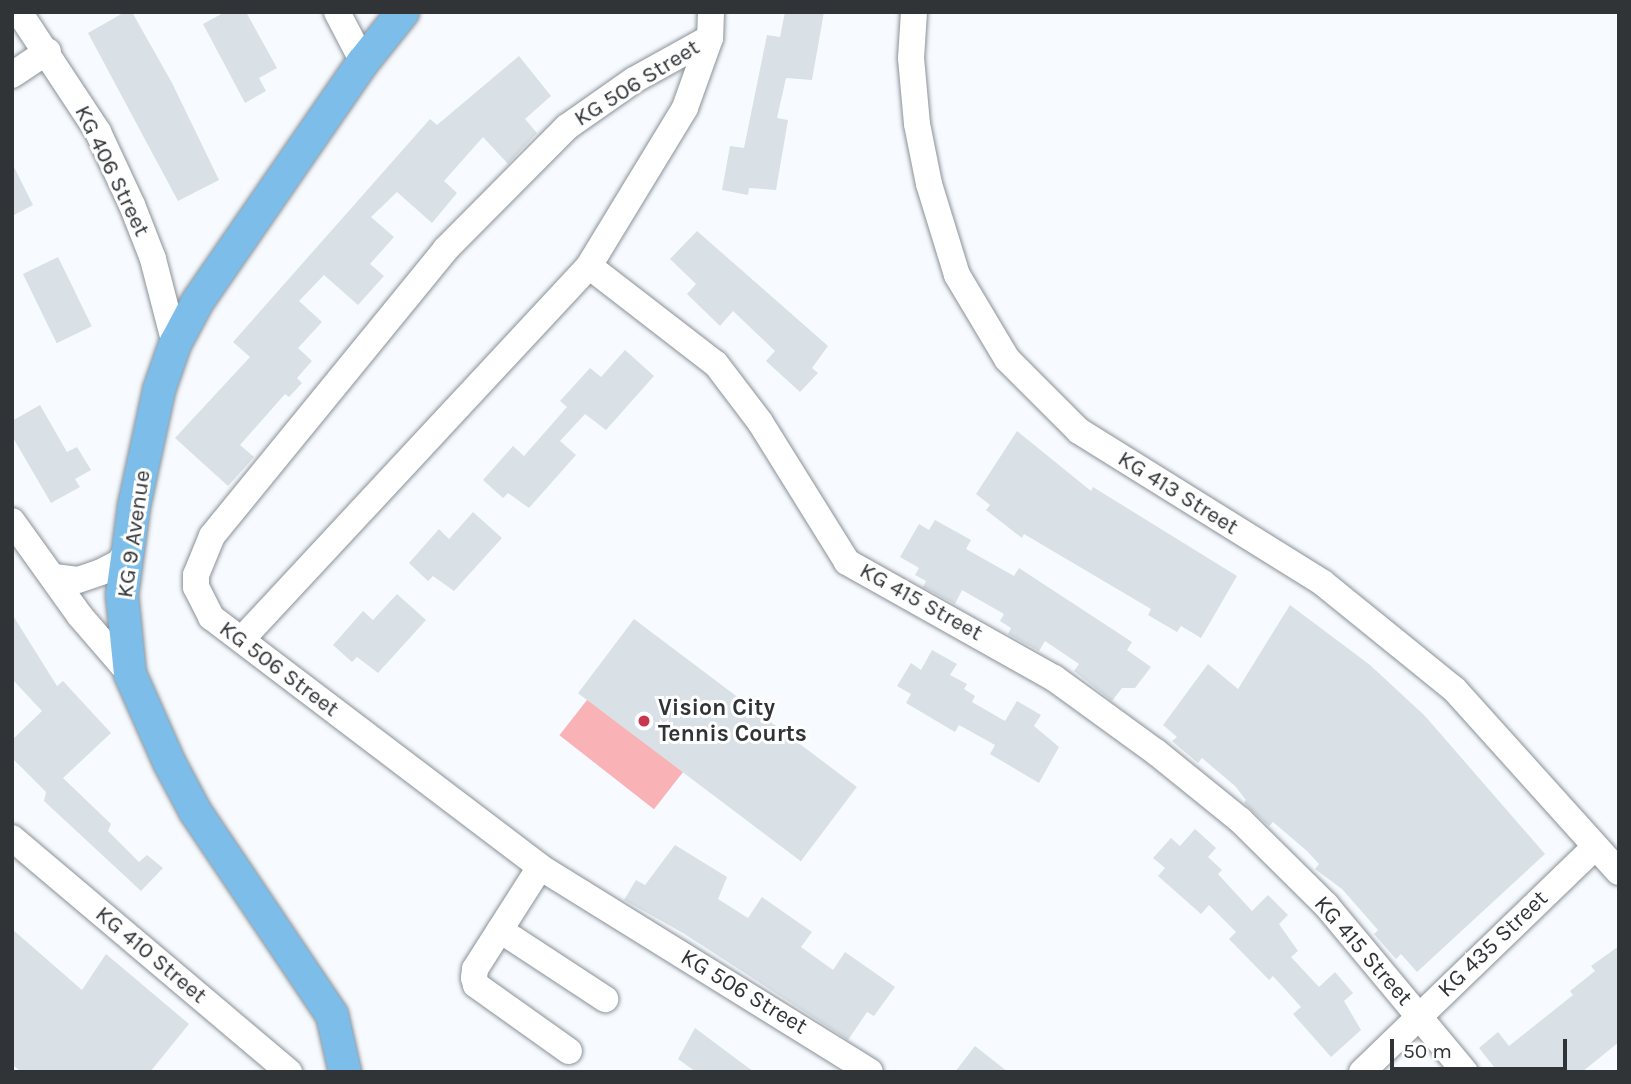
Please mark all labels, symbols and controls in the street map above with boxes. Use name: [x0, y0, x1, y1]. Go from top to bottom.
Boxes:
street label: KG 506 Street: [569, 34, 705, 132]
street label: KG 406 Street: [68, 101, 156, 241]
street label: KG 413 Street: [1113, 445, 1243, 541]
street label: KG 9 Avenue: [111, 468, 157, 600]
street label: KG 415 Street: [855, 557, 987, 647]
street label: KG 506 Street: [214, 615, 344, 723]
place label: Vision City Tennis Courts: [658, 694, 807, 748]
marker: Vision City Tennis Courts: [636, 713, 652, 729]
street label: KG 435 Street: [1432, 885, 1554, 1003]
street label: KG 415 Street: [1308, 891, 1418, 1011]
street label: KG 410 Street: [90, 900, 212, 1010]
street label: KG 506 Street: [676, 943, 812, 1041]
scale bar: [1393, 1024, 1570, 1068]
text: 50 m: [1403, 1039, 1452, 1063]

